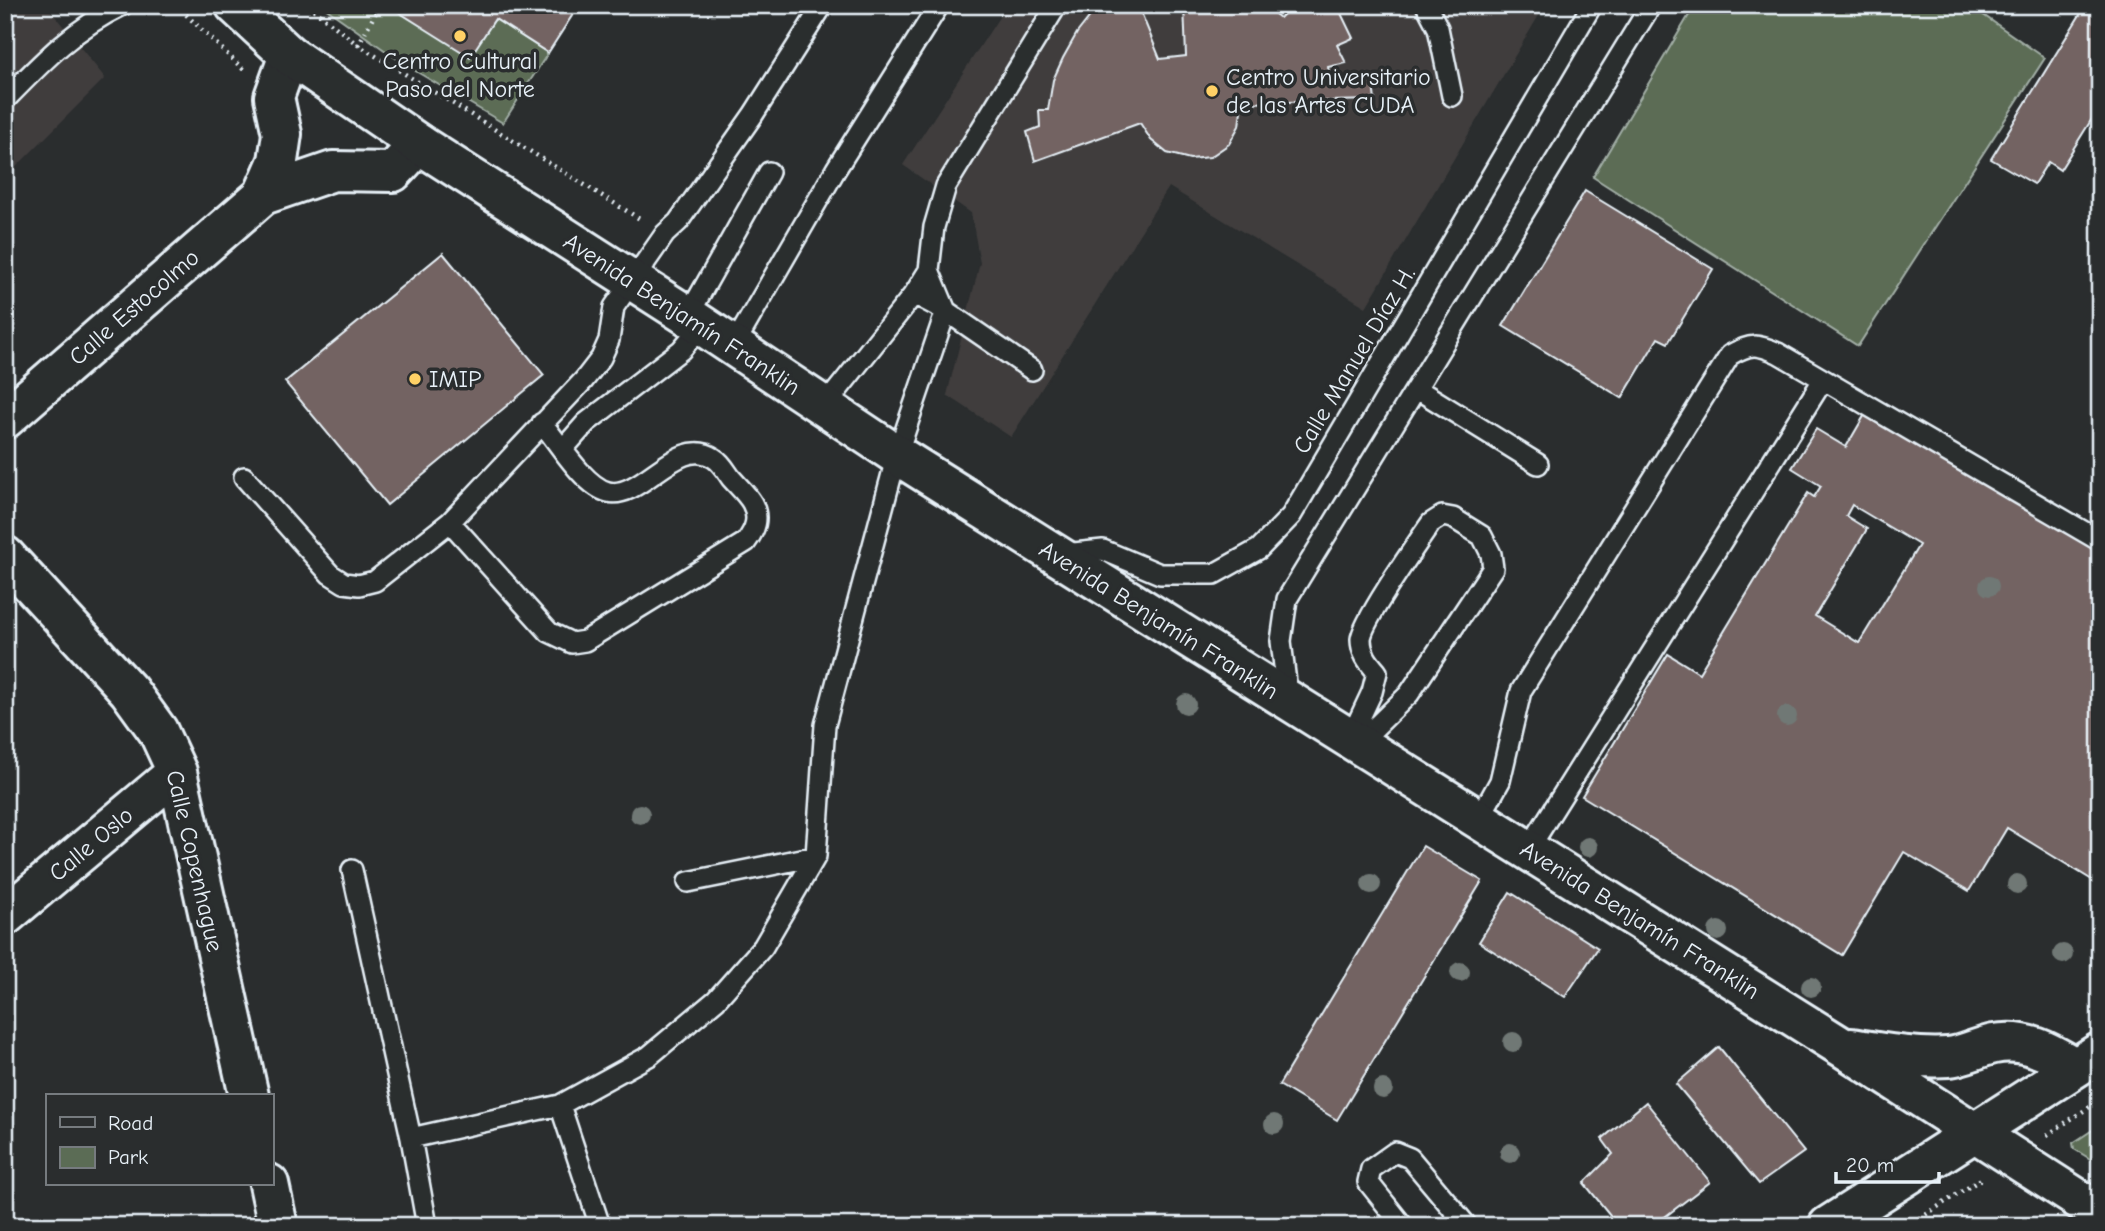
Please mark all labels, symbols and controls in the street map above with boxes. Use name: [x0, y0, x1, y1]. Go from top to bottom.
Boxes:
marker: Centro Cultural Paso del Norte: [452, 28, 468, 44]
place label: Centro Cultural Paso del Norte: [383, 47, 537, 103]
place label: Centro Universitario de las Artes CUDA: [1226, 63, 1431, 119]
marker: Centro Universitario de las Artes CUDA: [1204, 83, 1220, 99]
street label: Avenida Benjamín Franklin: [558, 227, 806, 401]
street label: Calle Estocolmo: [63, 243, 205, 371]
street label: Calle Manuel Díaz H.: [1287, 261, 1421, 459]
place label: IMIP: [429, 365, 481, 393]
marker: IMIP: [407, 371, 423, 387]
street label: Avenida Benjamín Franklin: [1034, 535, 1284, 705]
street label: Calle Copenhague: [161, 768, 229, 954]
street label: Calle Oslo: [43, 801, 139, 887]
street label: Avenida Benjamín Franklin: [1515, 835, 1765, 1005]
legend: [46, 1094, 273, 1186]
text: Road: [108, 1111, 153, 1135]
scale bar: [1836, 1140, 1939, 1184]
text: Park: [108, 1145, 148, 1169]
text: 20 m: [1846, 1153, 1894, 1177]

